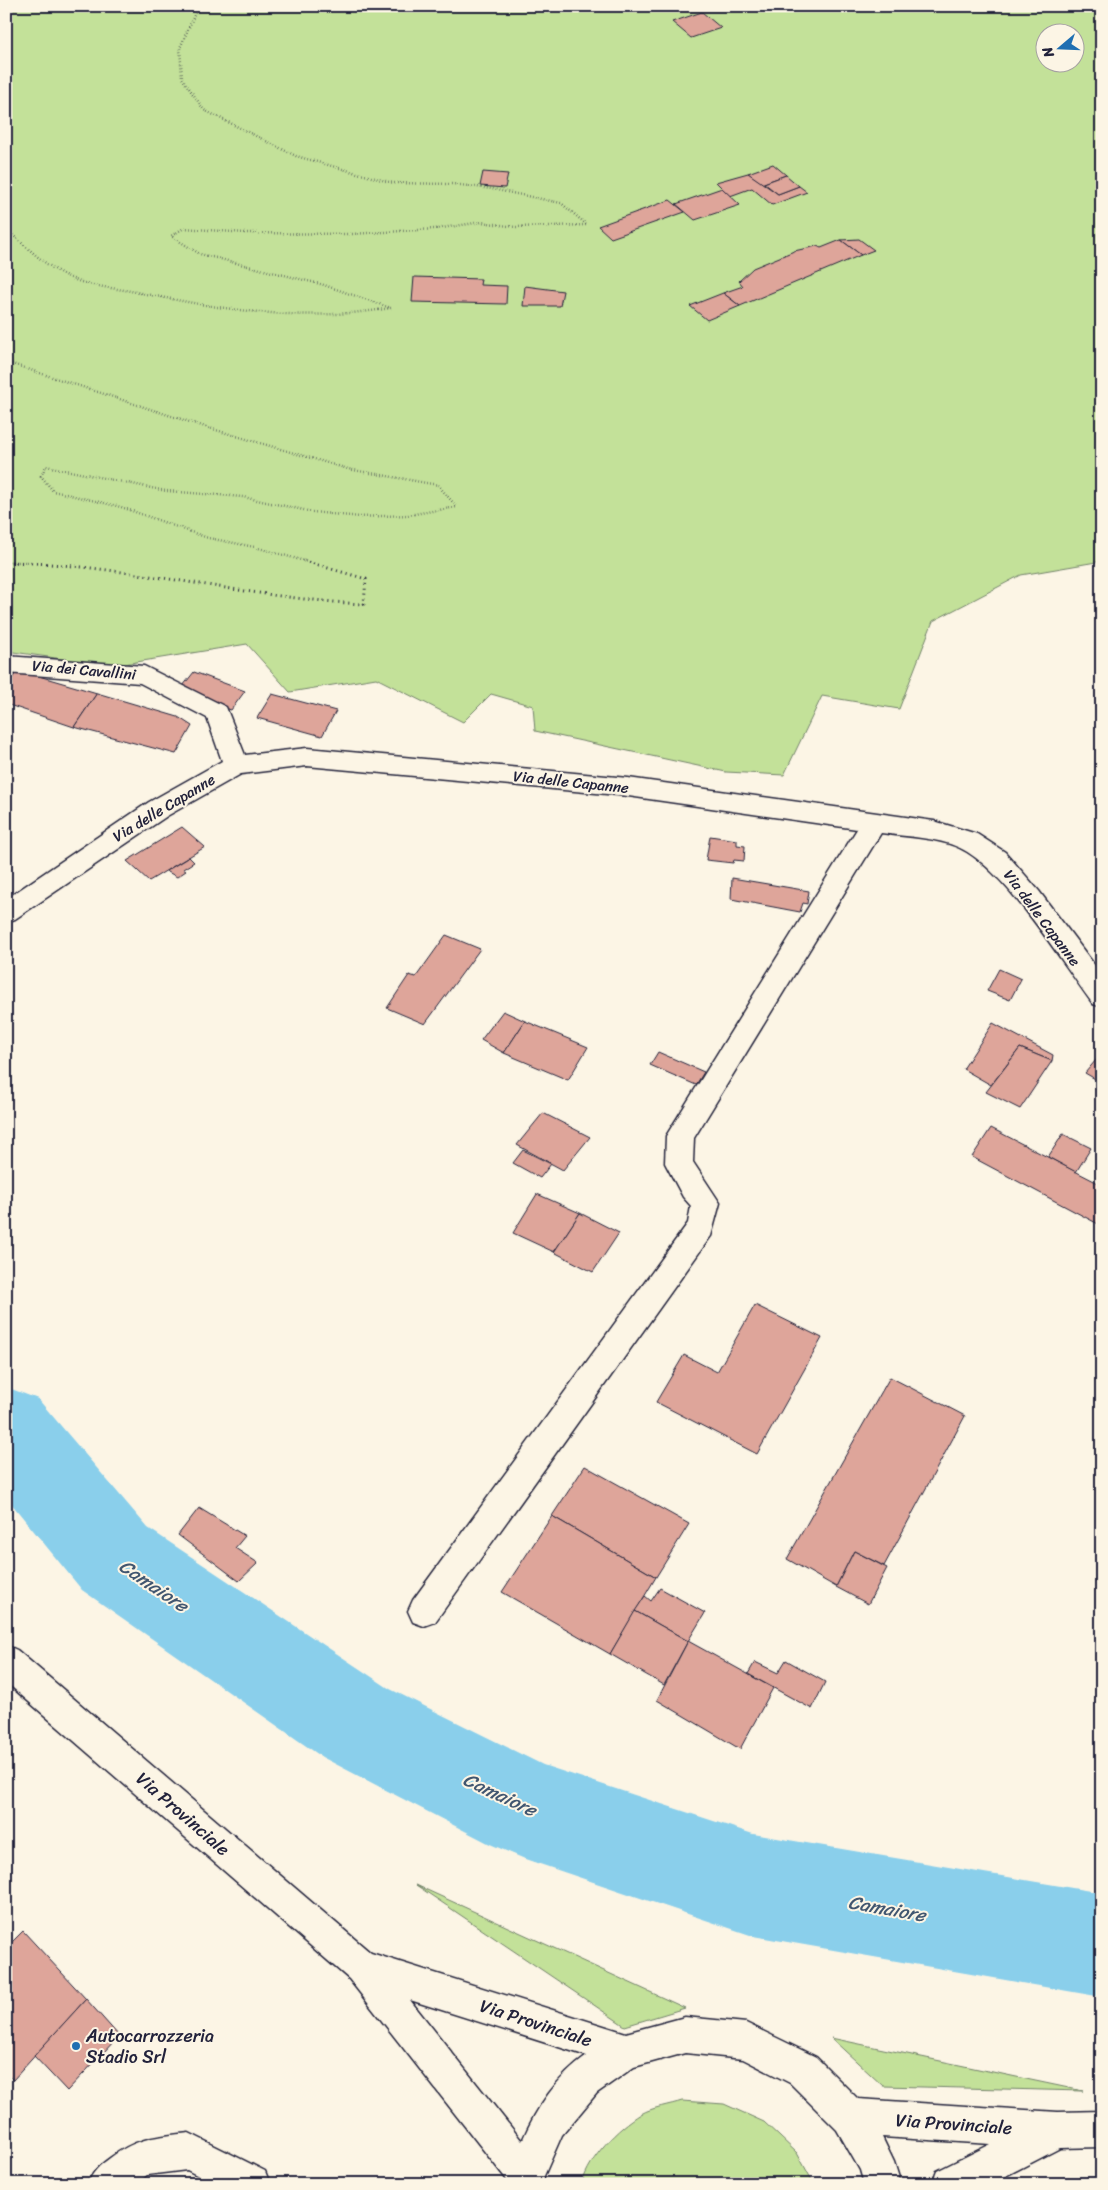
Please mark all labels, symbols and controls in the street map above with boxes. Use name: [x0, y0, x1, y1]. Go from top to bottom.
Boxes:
north arrow: [1036, 22, 1086, 72]
text: N: [1035, 43, 1062, 62]
street label: Via dei Cavallini: [31, 653, 138, 688]
street label: Via delle Capanne: [512, 763, 630, 801]
street label: Via delle Capanne: [108, 767, 221, 849]
street label: Via delle Capanne: [997, 864, 1087, 972]
water label: Camaiore: [112, 1550, 197, 1622]
water label: Camaiore: [457, 1763, 544, 1827]
street label: Via Provinciale: [128, 1764, 238, 1864]
water label: Camaiore: [846, 1885, 930, 1932]
street label: Via Provinciale: [476, 1990, 596, 2056]
place label: Autocarrozzeria Stadio Srl: [85, 2020, 214, 2073]
marker: Autocarrozzeria Stadio Srl: [70, 2040, 82, 2052]
street label: Via Provinciale: [895, 2104, 1013, 2144]

